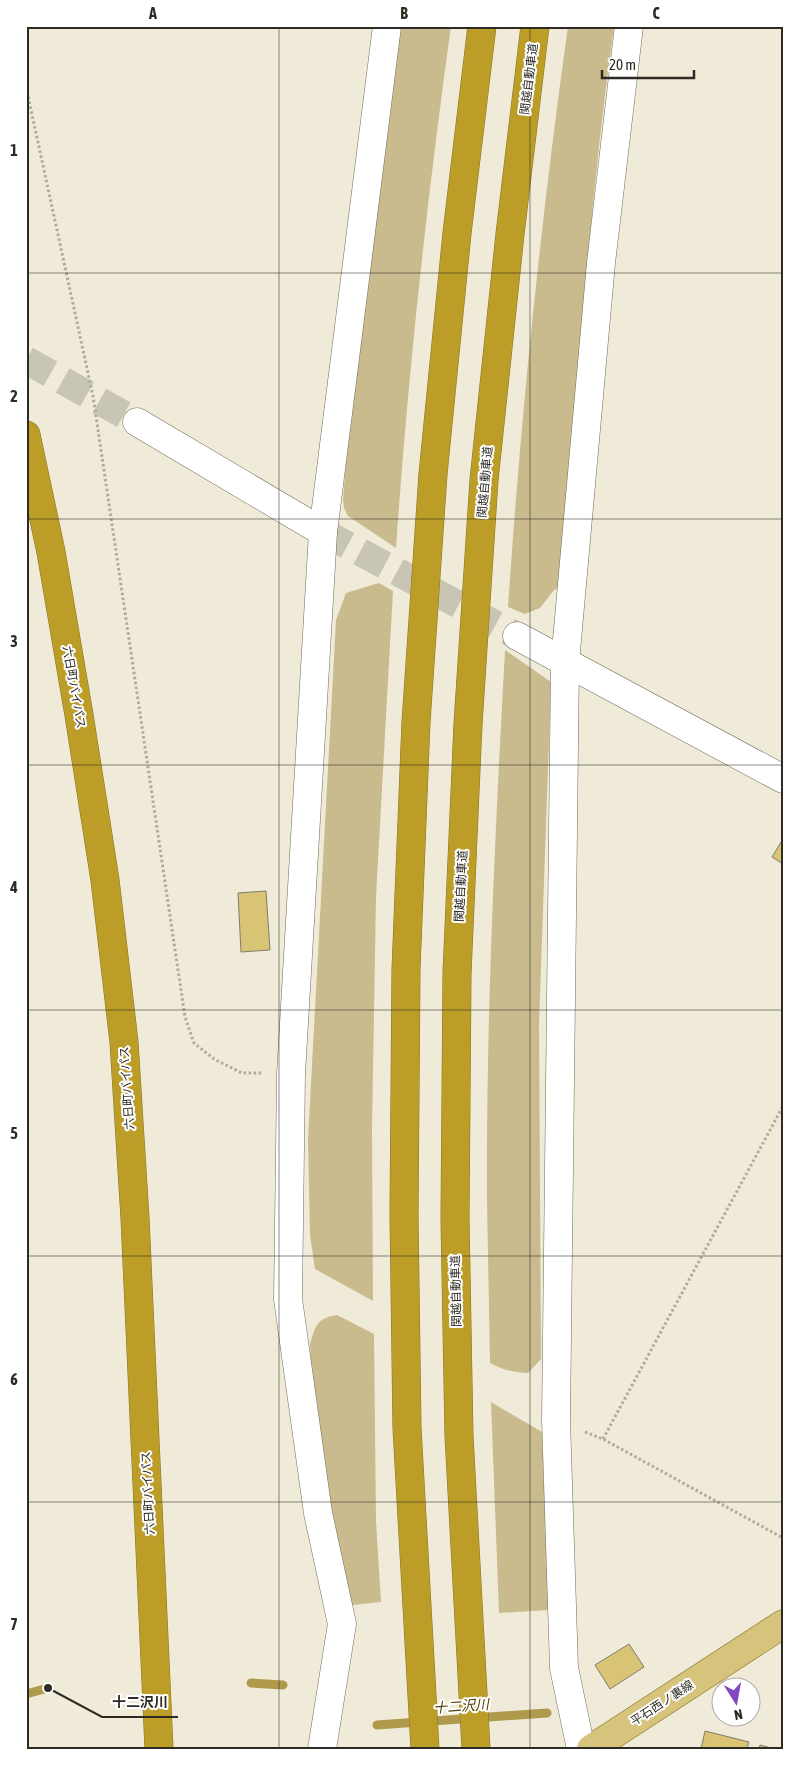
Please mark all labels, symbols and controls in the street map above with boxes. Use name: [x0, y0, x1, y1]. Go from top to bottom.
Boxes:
text: A: [148, 4, 157, 22]
text: B: [400, 4, 408, 22]
text: C: [652, 4, 660, 22]
street label: 関越自動車道: [518, 42, 540, 116]
scale bar: [602, 48, 694, 80]
text: 20 m: [609, 56, 636, 73]
text: 1: [10, 141, 18, 159]
text: 2: [10, 387, 18, 405]
street label: 関越自動車道: [475, 446, 495, 518]
text: 3: [10, 632, 18, 650]
street label: 六日町バイパス: [60, 645, 88, 729]
street label: 関越自動車道: [452, 850, 470, 922]
text: 4: [9, 878, 18, 896]
street label: 六日町バイパス: [117, 1046, 137, 1130]
text: 5: [10, 1124, 18, 1142]
street label: 関越自動車道: [448, 1255, 464, 1327]
text: 6: [10, 1370, 18, 1388]
street label: 六日町バイパス: [139, 1451, 157, 1535]
text: 7: [10, 1615, 18, 1633]
street label: 平石西ノ裏線: [628, 1678, 696, 1728]
north arrow: [712, 1678, 762, 1728]
callout: 十二沢川: [102, 1688, 178, 1717]
text: 十二沢川: [112, 1694, 168, 1710]
water label: 十二沢川: [433, 1696, 491, 1716]
text: N: [733, 1706, 744, 1723]

